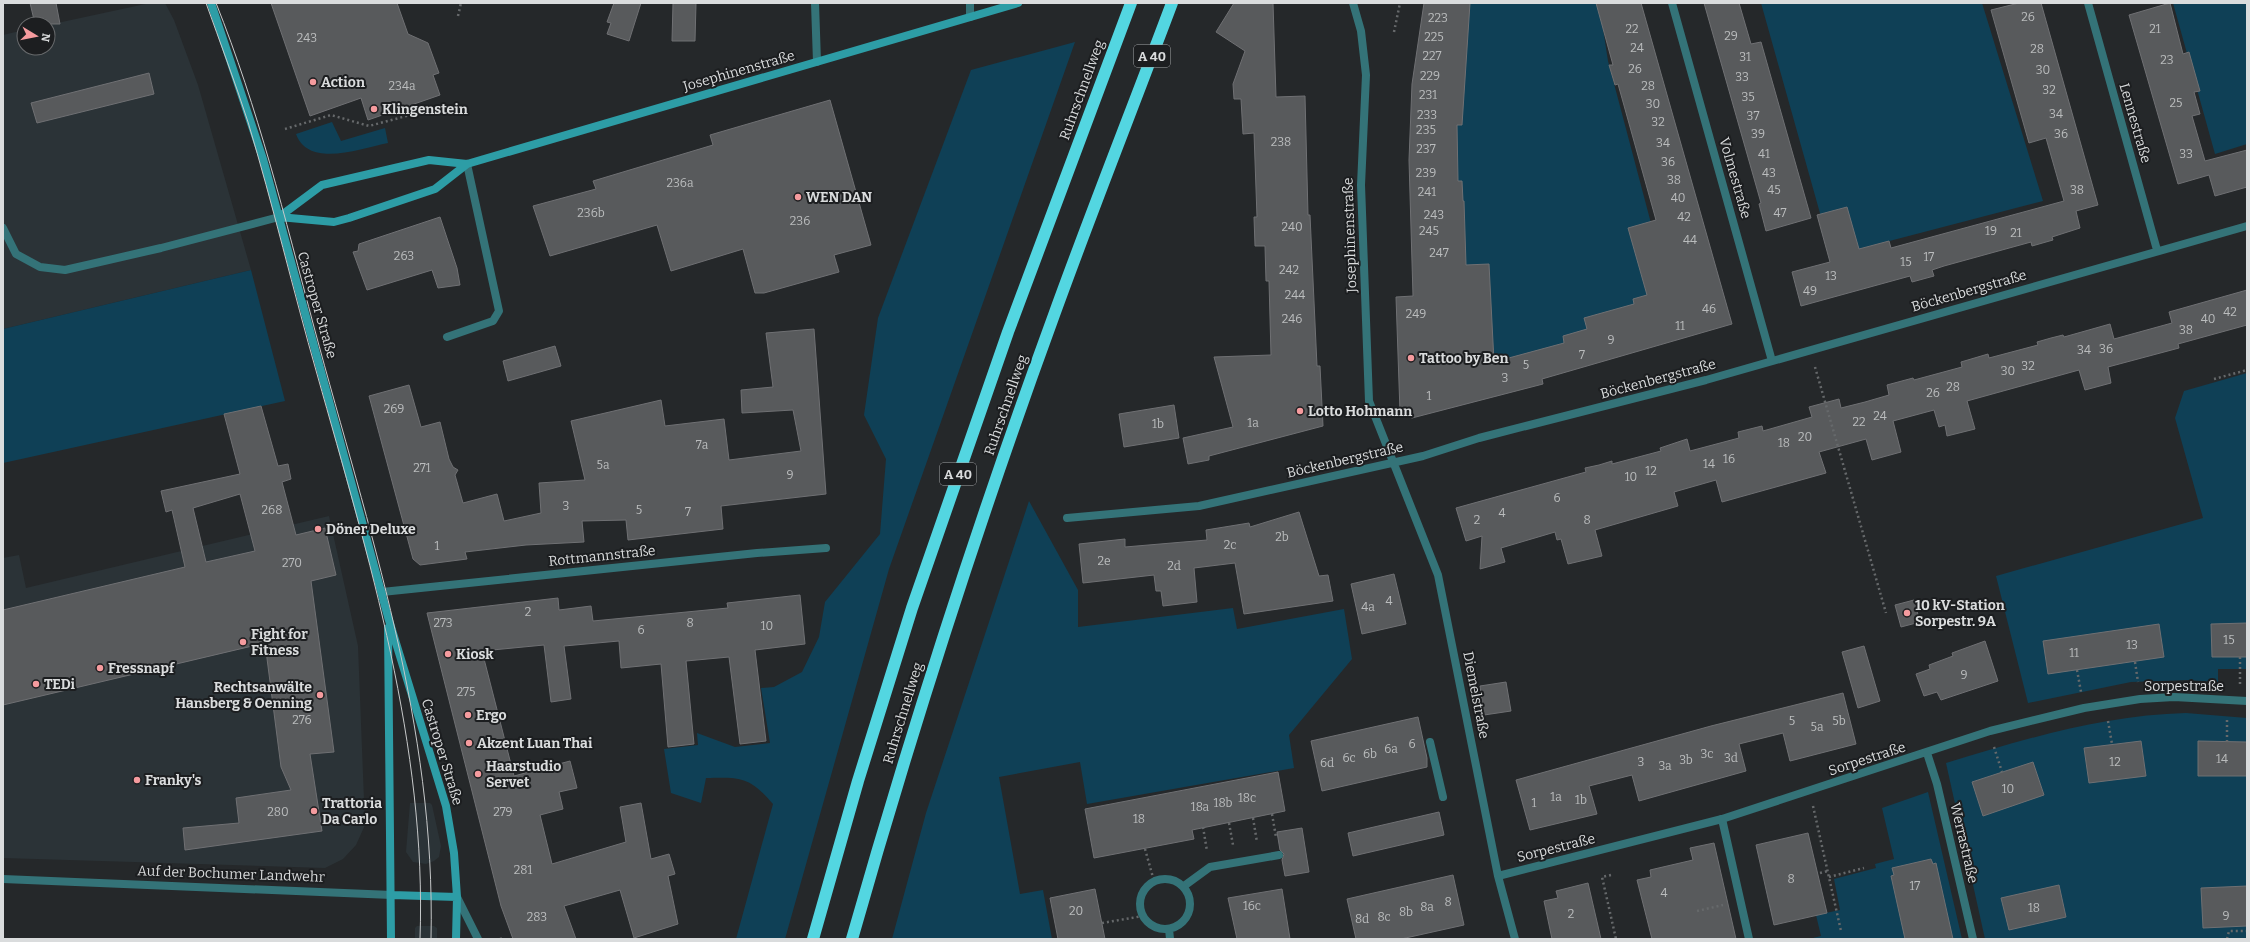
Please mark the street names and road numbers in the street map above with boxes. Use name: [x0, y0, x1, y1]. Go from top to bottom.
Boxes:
street label: Ruhrschnellweg: [1056, 37, 1108, 142]
road number: A 40: [1134, 45, 1170, 67]
street label: Josephinenstraße: [680, 47, 797, 95]
street label: Lennestraße: [2115, 81, 2155, 165]
street label: Volmestraße: [1715, 135, 1755, 221]
street label: Josephinenstraße: [1339, 177, 1361, 294]
street label: Castroper Straße: [294, 250, 340, 360]
street label: Böckenbergstraße: [1909, 266, 2029, 316]
street label: Ruhrschnellweg: [981, 352, 1031, 458]
street label: Böckenbergstraße: [1598, 355, 1718, 403]
street label: Böckenbergstraße: [1285, 438, 1405, 482]
road number: A 40: [940, 463, 976, 485]
street label: Rottmannstraße: [548, 542, 656, 570]
street label: Diemelstraße: [1459, 650, 1493, 740]
street label: Ruhrschnellweg: [879, 660, 927, 766]
street label: Sorpestraße: [2144, 678, 2224, 695]
street label: Castroper Straße: [418, 697, 466, 807]
street label: Sorpestraße: [1826, 739, 1908, 779]
street label: Werrastraße: [1946, 801, 1982, 885]
street label: Sorpestraße: [1515, 830, 1597, 866]
street label: Auf der Bochumer Landwehr: [137, 862, 325, 886]

